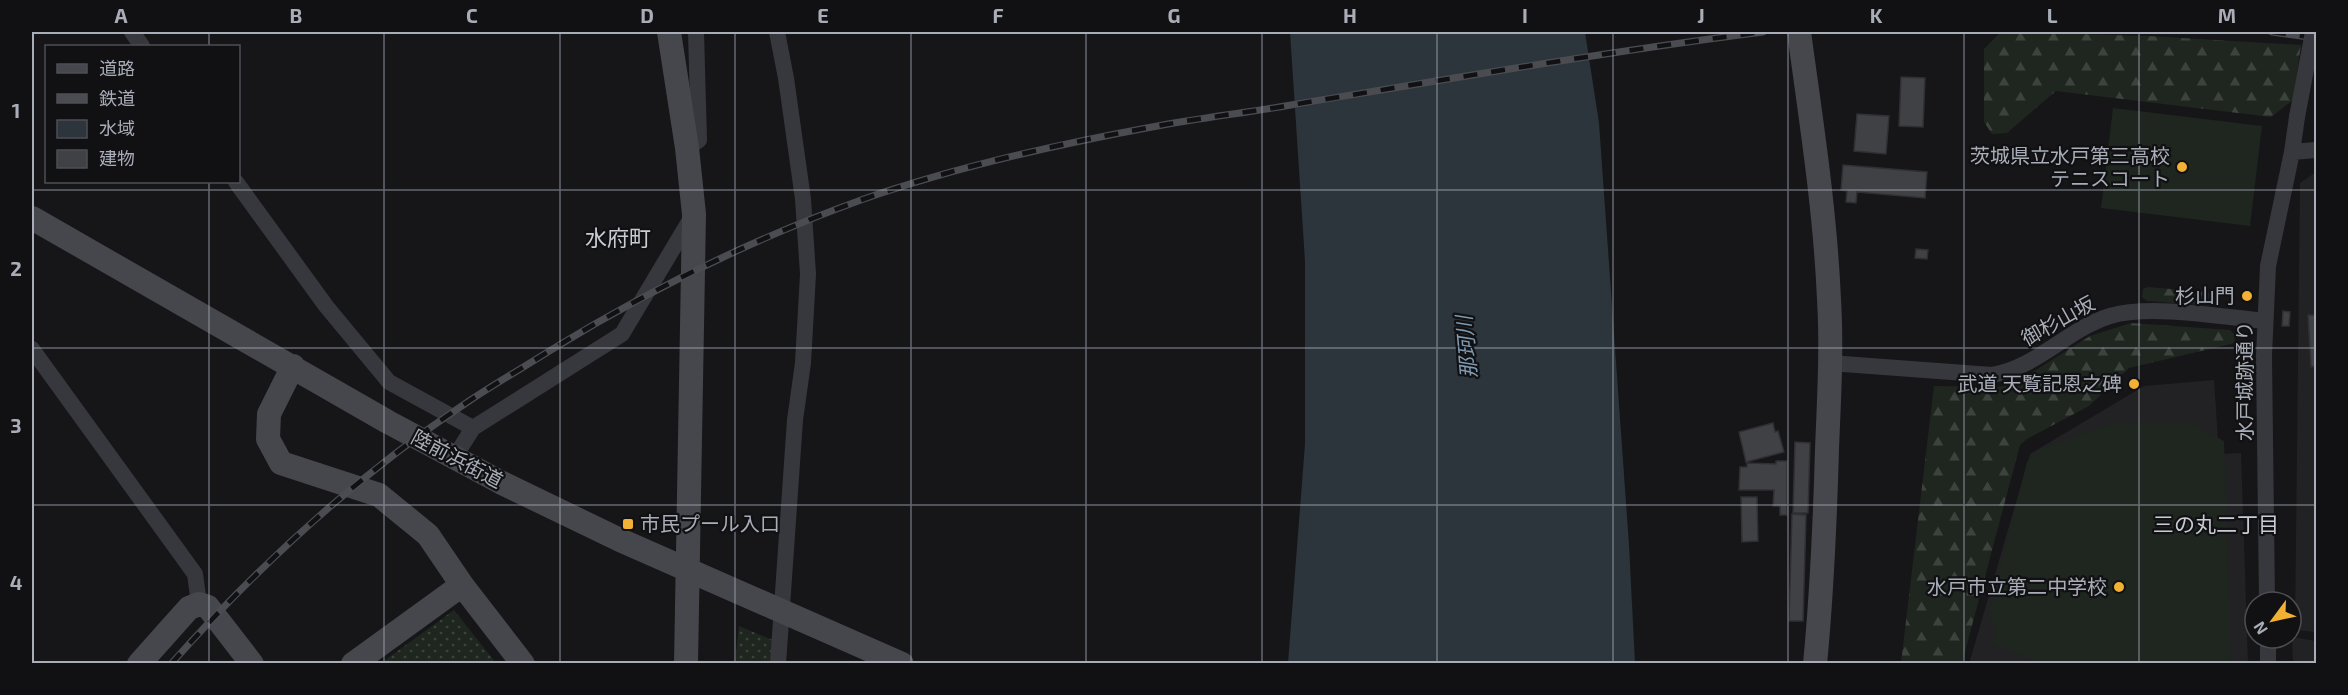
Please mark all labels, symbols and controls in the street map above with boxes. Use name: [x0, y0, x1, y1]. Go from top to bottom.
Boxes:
text: A: [114, 3, 128, 27]
text: B: [290, 3, 302, 27]
text: C: [466, 3, 478, 27]
text: D: [640, 3, 654, 27]
text: E: [817, 3, 829, 27]
text: F: [992, 3, 1004, 27]
text: G: [1168, 3, 1180, 27]
text: H: [1343, 3, 1357, 27]
text: I: [1522, 3, 1528, 27]
text: J: [1697, 3, 1705, 27]
text: K: [1870, 3, 1883, 27]
text: L: [2047, 3, 2058, 27]
text: M: [2218, 3, 2236, 27]
legend: [45, 45, 240, 183]
text: 道路: [99, 57, 135, 79]
text: 鉄道: [99, 87, 135, 109]
text: 1: [12, 98, 20, 122]
text: 水域: [99, 117, 135, 139]
place label: 茨城県立水戸第三高校 テニスコート: [1970, 143, 2170, 190]
text: 建物: [99, 147, 135, 169]
marker: 茨城県立水戸第三高校 テニスコート: [2175, 160, 2189, 174]
district label: 水府町: [585, 224, 651, 250]
text: 2: [10, 256, 22, 280]
place label: 杉山門: [2175, 283, 2235, 307]
marker: 杉山門: [2240, 289, 2254, 303]
street label: 御杉山坂: [2017, 290, 2098, 350]
water label: 那珂川: [1450, 313, 1481, 380]
street label: 水戸城跡通り: [2232, 321, 2256, 441]
place label: 武道 天覧記恩之碑: [1958, 371, 2122, 395]
marker: 武道 天覧記恩之碑: [2127, 377, 2141, 391]
text: 3: [10, 413, 22, 437]
street label: 陸前浜街道: [408, 424, 507, 492]
place label: 市民プール入口: [640, 511, 780, 535]
district label: 三の丸二丁目: [2153, 511, 2279, 536]
marker: 市民プール入口: [621, 517, 635, 531]
text: 4: [10, 570, 23, 594]
place label: 水戸市立第二中学校: [1927, 574, 2107, 598]
marker: 水戸市立第二中学校: [2112, 580, 2126, 594]
north arrow: [2243, 590, 2303, 650]
text: N: [2249, 618, 2271, 638]

